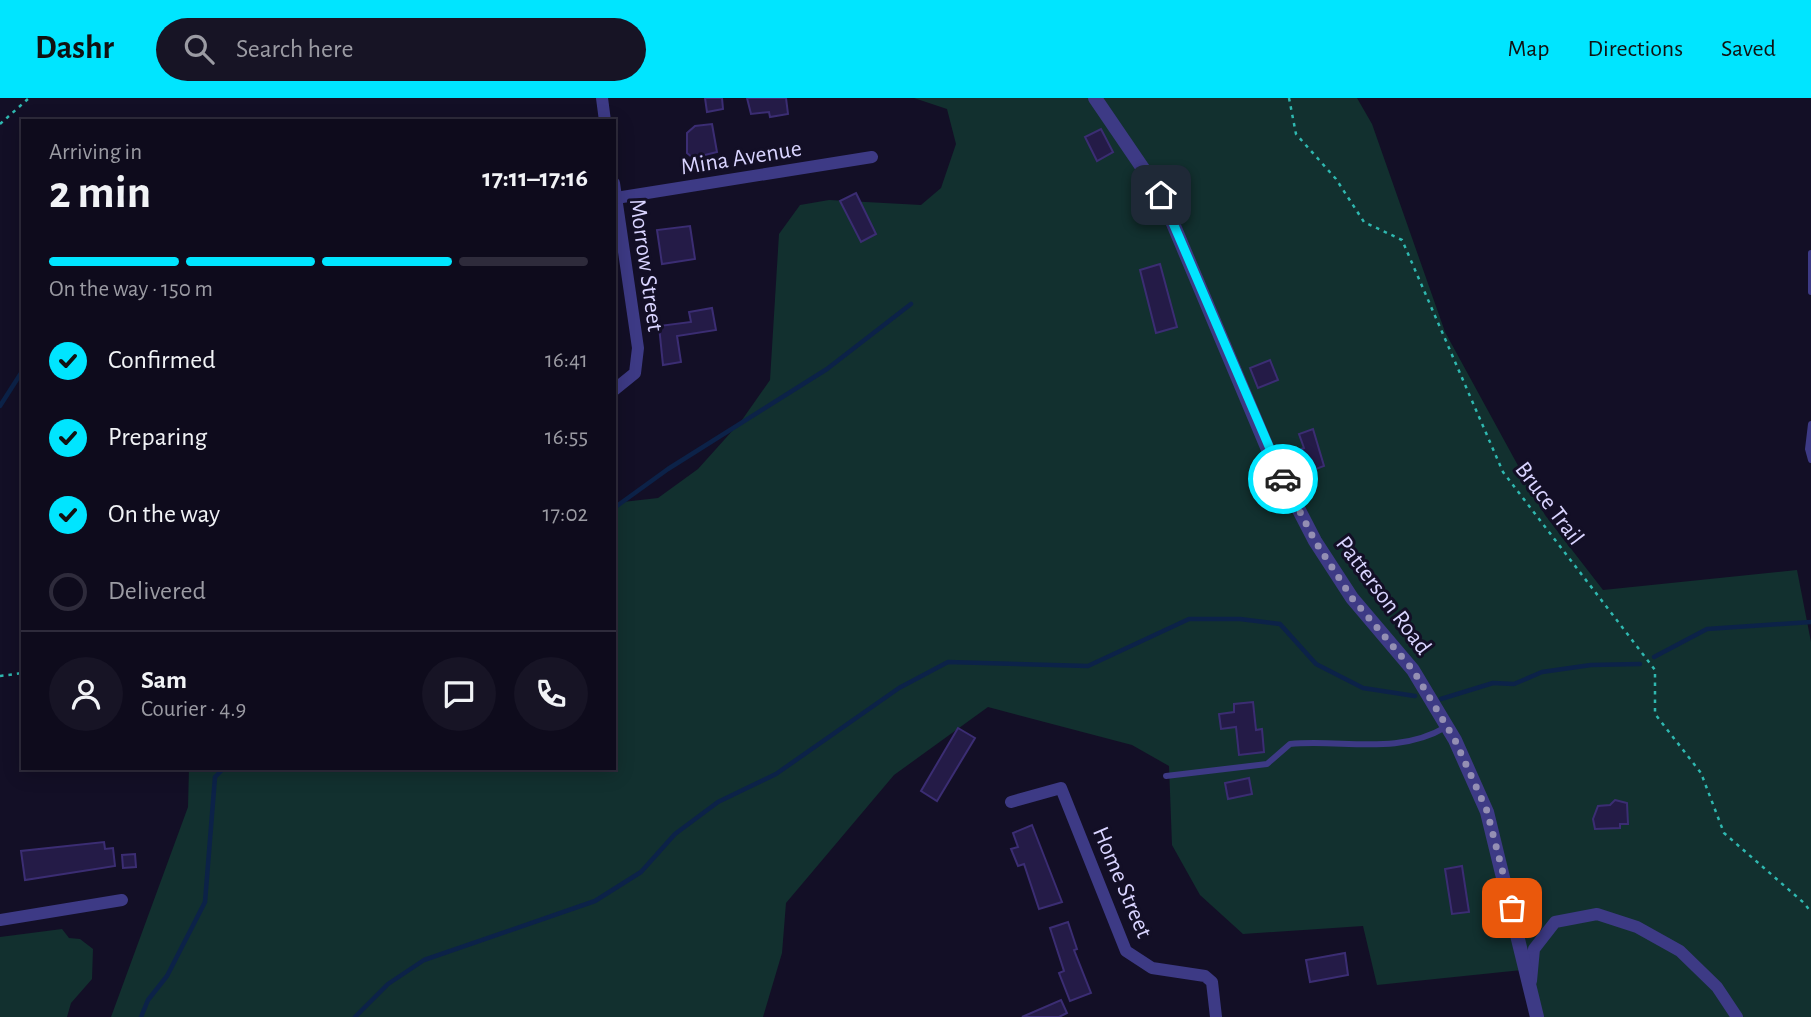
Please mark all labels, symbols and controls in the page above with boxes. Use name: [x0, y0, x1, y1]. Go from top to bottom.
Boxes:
search box: [156, 18, 646, 81]
icon: search: [180, 30, 218, 68]
text: Dashr: [35, 32, 114, 65]
text: Search here: [236, 36, 353, 62]
text: Map: [1507, 37, 1549, 61]
text: Directions: [1587, 37, 1683, 61]
text: Saved: [1721, 37, 1776, 61]
street label: Mina Avenue: [679, 137, 803, 179]
text: Arriving in: [49, 141, 142, 164]
text: 17:11–17:16: [482, 165, 588, 191]
pin: [1131, 165, 1191, 225]
text: 2 min: [49, 170, 151, 216]
icon: home: [1142, 176, 1180, 214]
street label: Morrow Street: [625, 197, 667, 333]
text: On the way · 150 m: [49, 278, 213, 301]
icon: check: [49, 342, 87, 380]
text: Confirmed: [108, 347, 216, 373]
text: 16:41: [545, 349, 588, 372]
icon: check: [49, 419, 87, 457]
text: Preparing: [108, 424, 207, 450]
text: 16:55: [545, 426, 588, 449]
courier: [1248, 444, 1318, 514]
street label: Bruce Trail: [1510, 457, 1588, 550]
icon: car: [1264, 460, 1302, 498]
icon: check: [49, 496, 87, 534]
text: On the way: [108, 501, 220, 527]
text: 17:02: [543, 503, 588, 526]
street label: Patterson Road: [1331, 532, 1435, 659]
text: Delivered: [108, 578, 206, 604]
button: person: [49, 657, 123, 731]
button: chat: [422, 657, 496, 731]
button: phone: [514, 657, 588, 731]
text: Sam: [141, 667, 187, 693]
text: Courier · 4.9: [141, 698, 246, 721]
street label: Home Street: [1088, 823, 1156, 942]
pin: [1482, 878, 1542, 938]
icon: bag: [1493, 889, 1531, 927]

